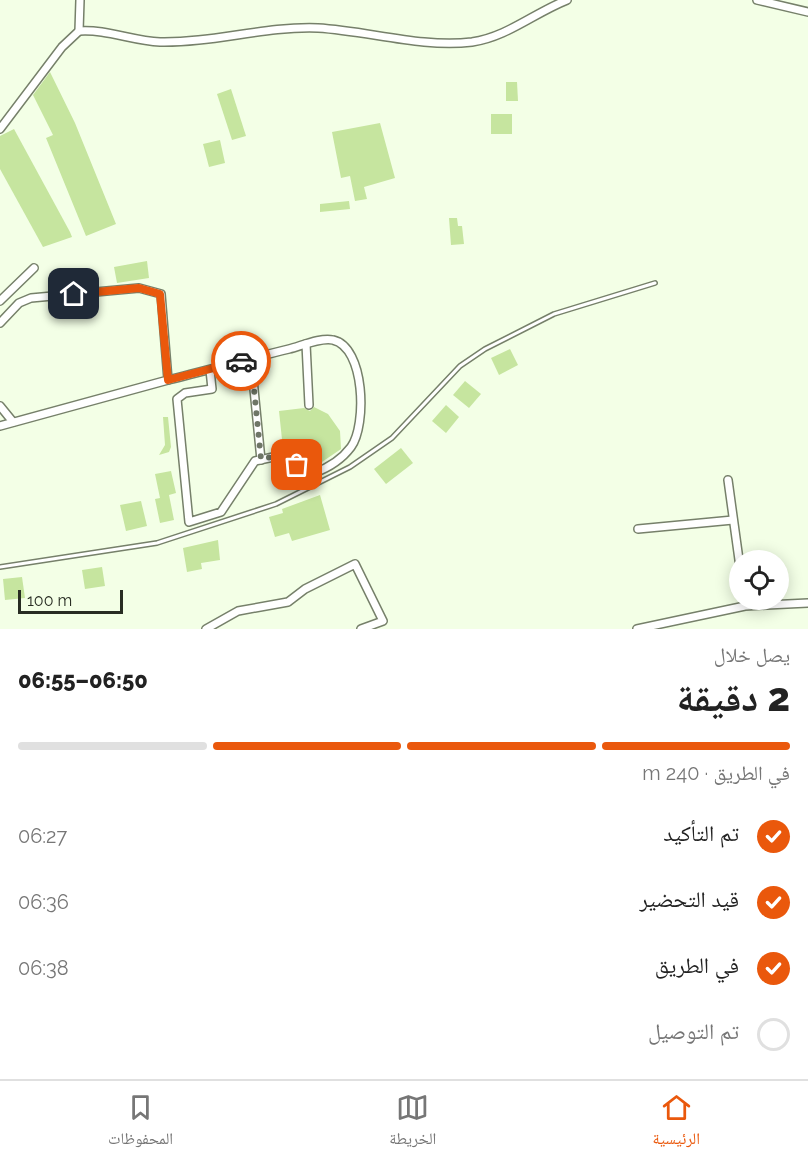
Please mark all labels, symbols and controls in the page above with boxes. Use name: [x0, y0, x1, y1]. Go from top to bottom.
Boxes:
pin: [48, 268, 99, 319]
icon: home: [57, 277, 90, 310]
courier: [211, 331, 271, 391]
icon: car: [225, 345, 258, 378]
pin: [271, 439, 322, 490]
icon: bag: [280, 448, 313, 481]
map controls: [729, 550, 789, 610]
button: locate: [729, 550, 789, 610]
scale bar: [18, 587, 123, 614]
text: 100 m: [27, 591, 72, 610]
text: يصل خلال: [714, 643, 790, 667]
text: 06:50–06:55: [18, 667, 148, 693]
text: 2 دقيقة: [676, 674, 790, 720]
text: في الطريق · 240 m: [642, 761, 790, 785]
text: تم التأكيد: [663, 820, 739, 846]
icon: check: [757, 820, 790, 853]
text: 06:27: [18, 824, 67, 848]
text: قيد التحضير: [639, 886, 739, 912]
icon: check: [757, 886, 790, 919]
text: 06:36: [18, 890, 69, 914]
text: في الطريق: [655, 952, 739, 978]
icon: check: [757, 952, 790, 985]
text: 06:38: [18, 956, 69, 980]
text: تم التوصيل: [648, 1018, 739, 1044]
tab: المحفوظات: [108, 1091, 173, 1154]
tab: الخريطة: [389, 1091, 436, 1154]
tab: الرئيسية: [653, 1091, 700, 1154]

